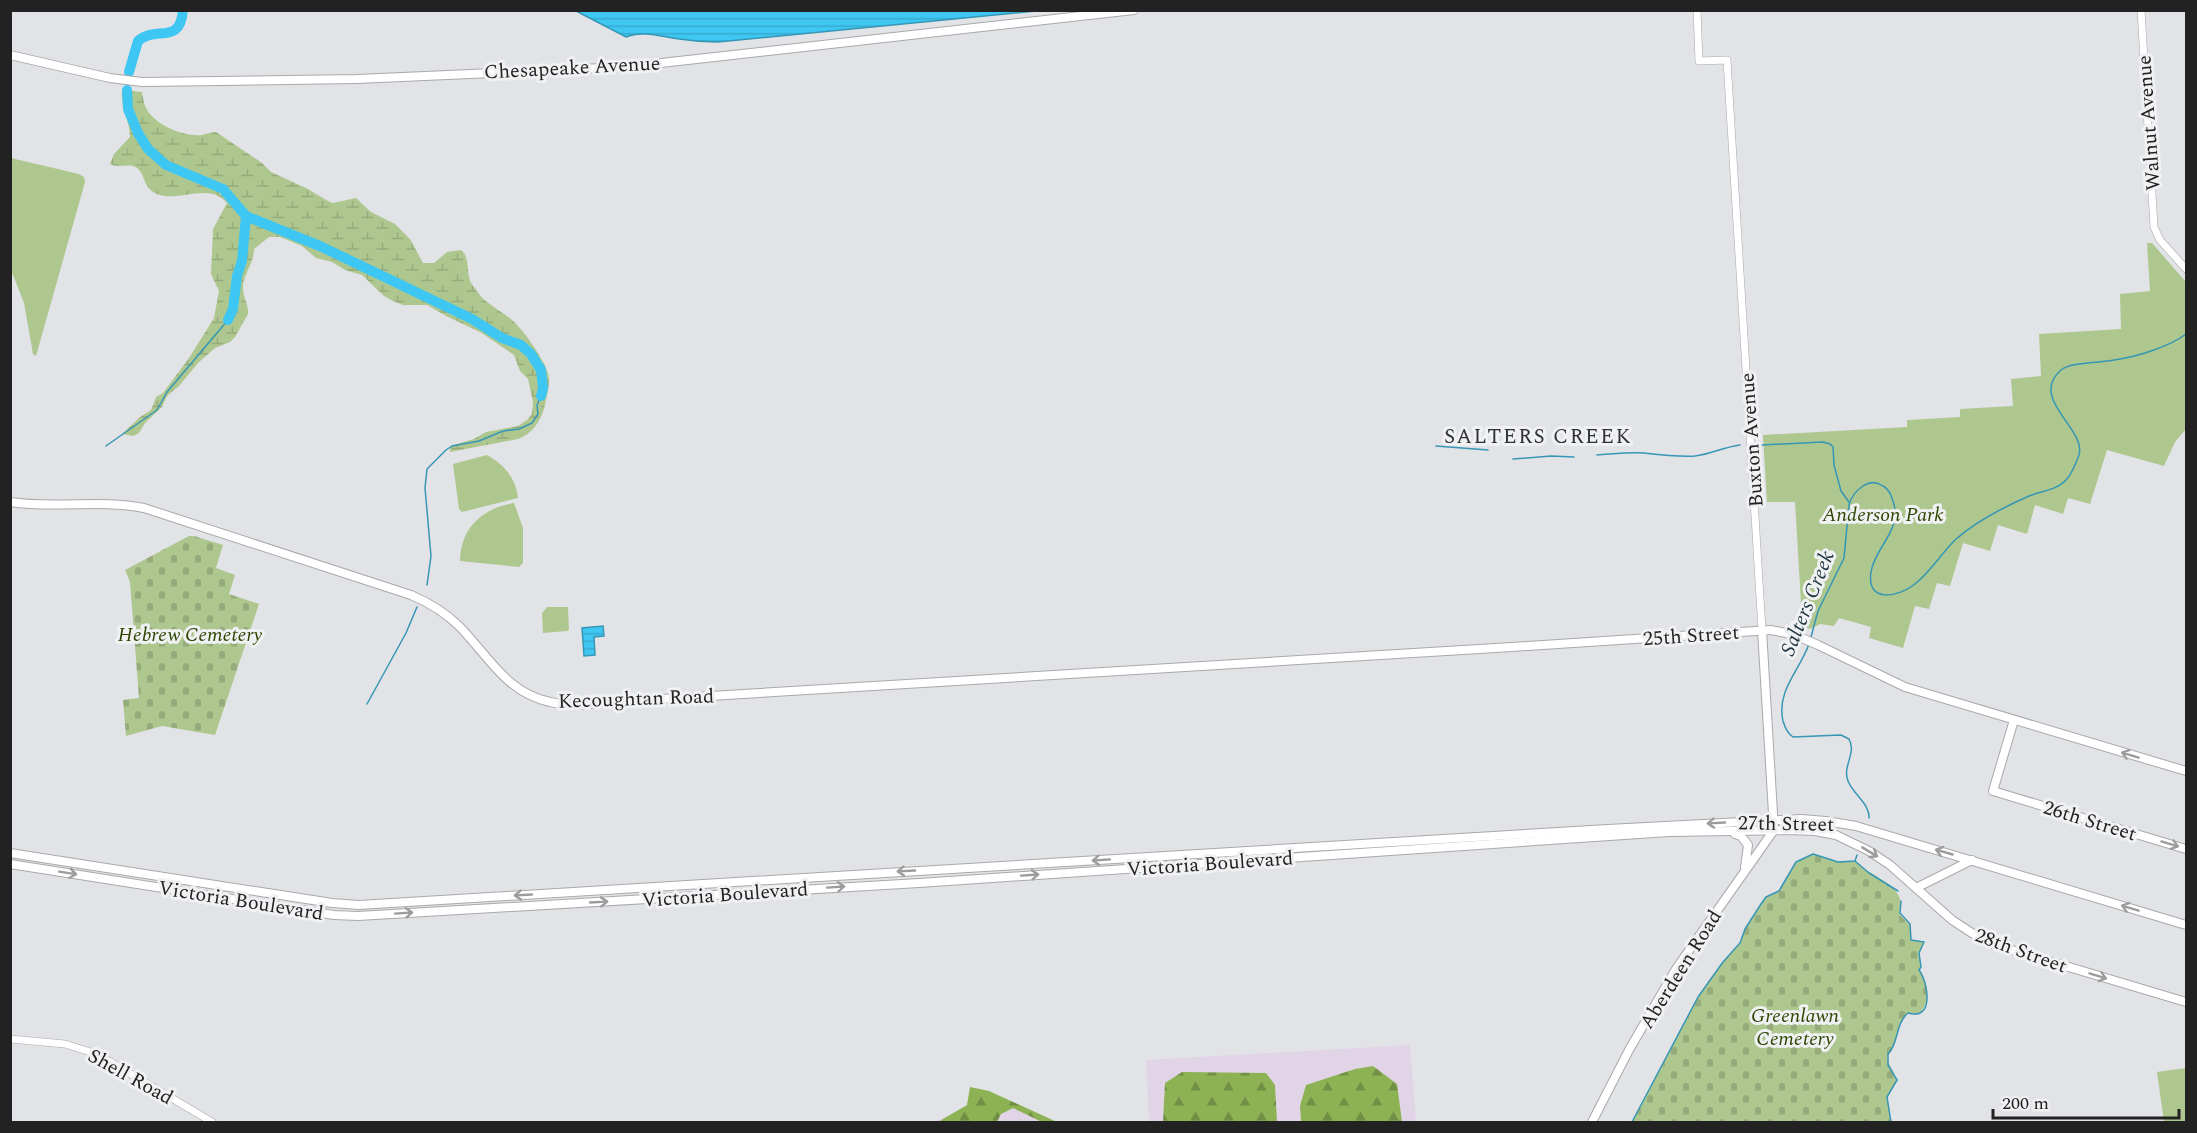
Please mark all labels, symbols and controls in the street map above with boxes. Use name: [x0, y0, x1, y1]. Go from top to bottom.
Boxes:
street label: Chesapeake Avenue: [483, 48, 661, 88]
street label: Walnut Avenue: [2129, 54, 2169, 192]
street label: Buxton Avenue: [1732, 372, 1772, 508]
district label: SALTERS CREEK: [1444, 421, 1632, 453]
park label: Anderson Park: [1822, 500, 1944, 530]
water label: Salters Creek: [1772, 546, 1844, 661]
street label: 25th Street: [1642, 618, 1740, 654]
park label: Hebrew Cemetery: [118, 620, 262, 650]
street label: Kecoughtan Road: [557, 681, 715, 717]
one-way arrow: [2121, 749, 2140, 760]
street label: 26th Street: [2039, 793, 2140, 849]
street label: 27th Street: [1738, 808, 1834, 840]
one-way arrow: [1706, 817, 1726, 828]
one-way arrow: [2160, 839, 2179, 850]
street label: Victoria Boulevard: [1126, 843, 1294, 885]
one-way arrow: [1935, 846, 1954, 857]
one-way arrow: [1861, 847, 1878, 859]
one-way arrow: [1091, 854, 1111, 865]
one-way arrow: [897, 866, 916, 877]
one-way arrow: [58, 868, 78, 879]
one-way arrow: [1020, 870, 1040, 881]
street label: Victoria Boulevard: [156, 873, 326, 929]
street label: Victoria Boulevard: [641, 874, 809, 916]
one-way arrow: [825, 881, 845, 892]
one-way arrow: [513, 889, 533, 900]
one-way arrow: [588, 896, 608, 907]
one-way arrow: [2121, 902, 2140, 913]
street label: Aberdeen Road: [1632, 904, 1730, 1035]
one-way arrow: [394, 908, 414, 919]
street label: 28th Street: [1970, 920, 2071, 981]
one-way arrow: [2088, 971, 2107, 982]
park label: Greenlawn Cemetery: [1751, 1001, 1839, 1054]
street label: Shell Road: [82, 1041, 179, 1113]
scale bar: [1993, 1082, 2179, 1120]
text: 200 m: [2002, 1090, 2049, 1117]

